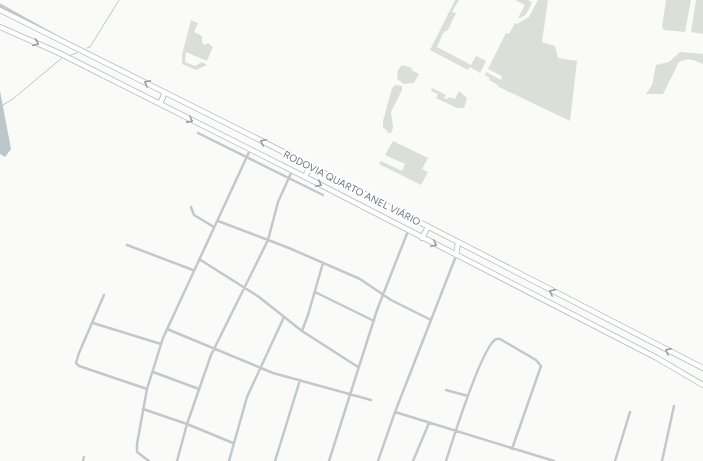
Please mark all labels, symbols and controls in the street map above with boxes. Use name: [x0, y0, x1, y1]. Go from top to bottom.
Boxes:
one-way arrow: [31, 38, 39, 46]
one-way arrow: [144, 80, 151, 88]
one-way arrow: [186, 115, 193, 122]
one-way arrow: [260, 139, 267, 147]
street label: RODOVIA QUARTO ANEL VIÁRIO: [281, 148, 423, 228]
one-way arrow: [314, 179, 322, 187]
one-way arrow: [430, 239, 437, 247]
one-way arrow: [549, 289, 556, 297]
one-way arrow: [665, 348, 672, 356]

